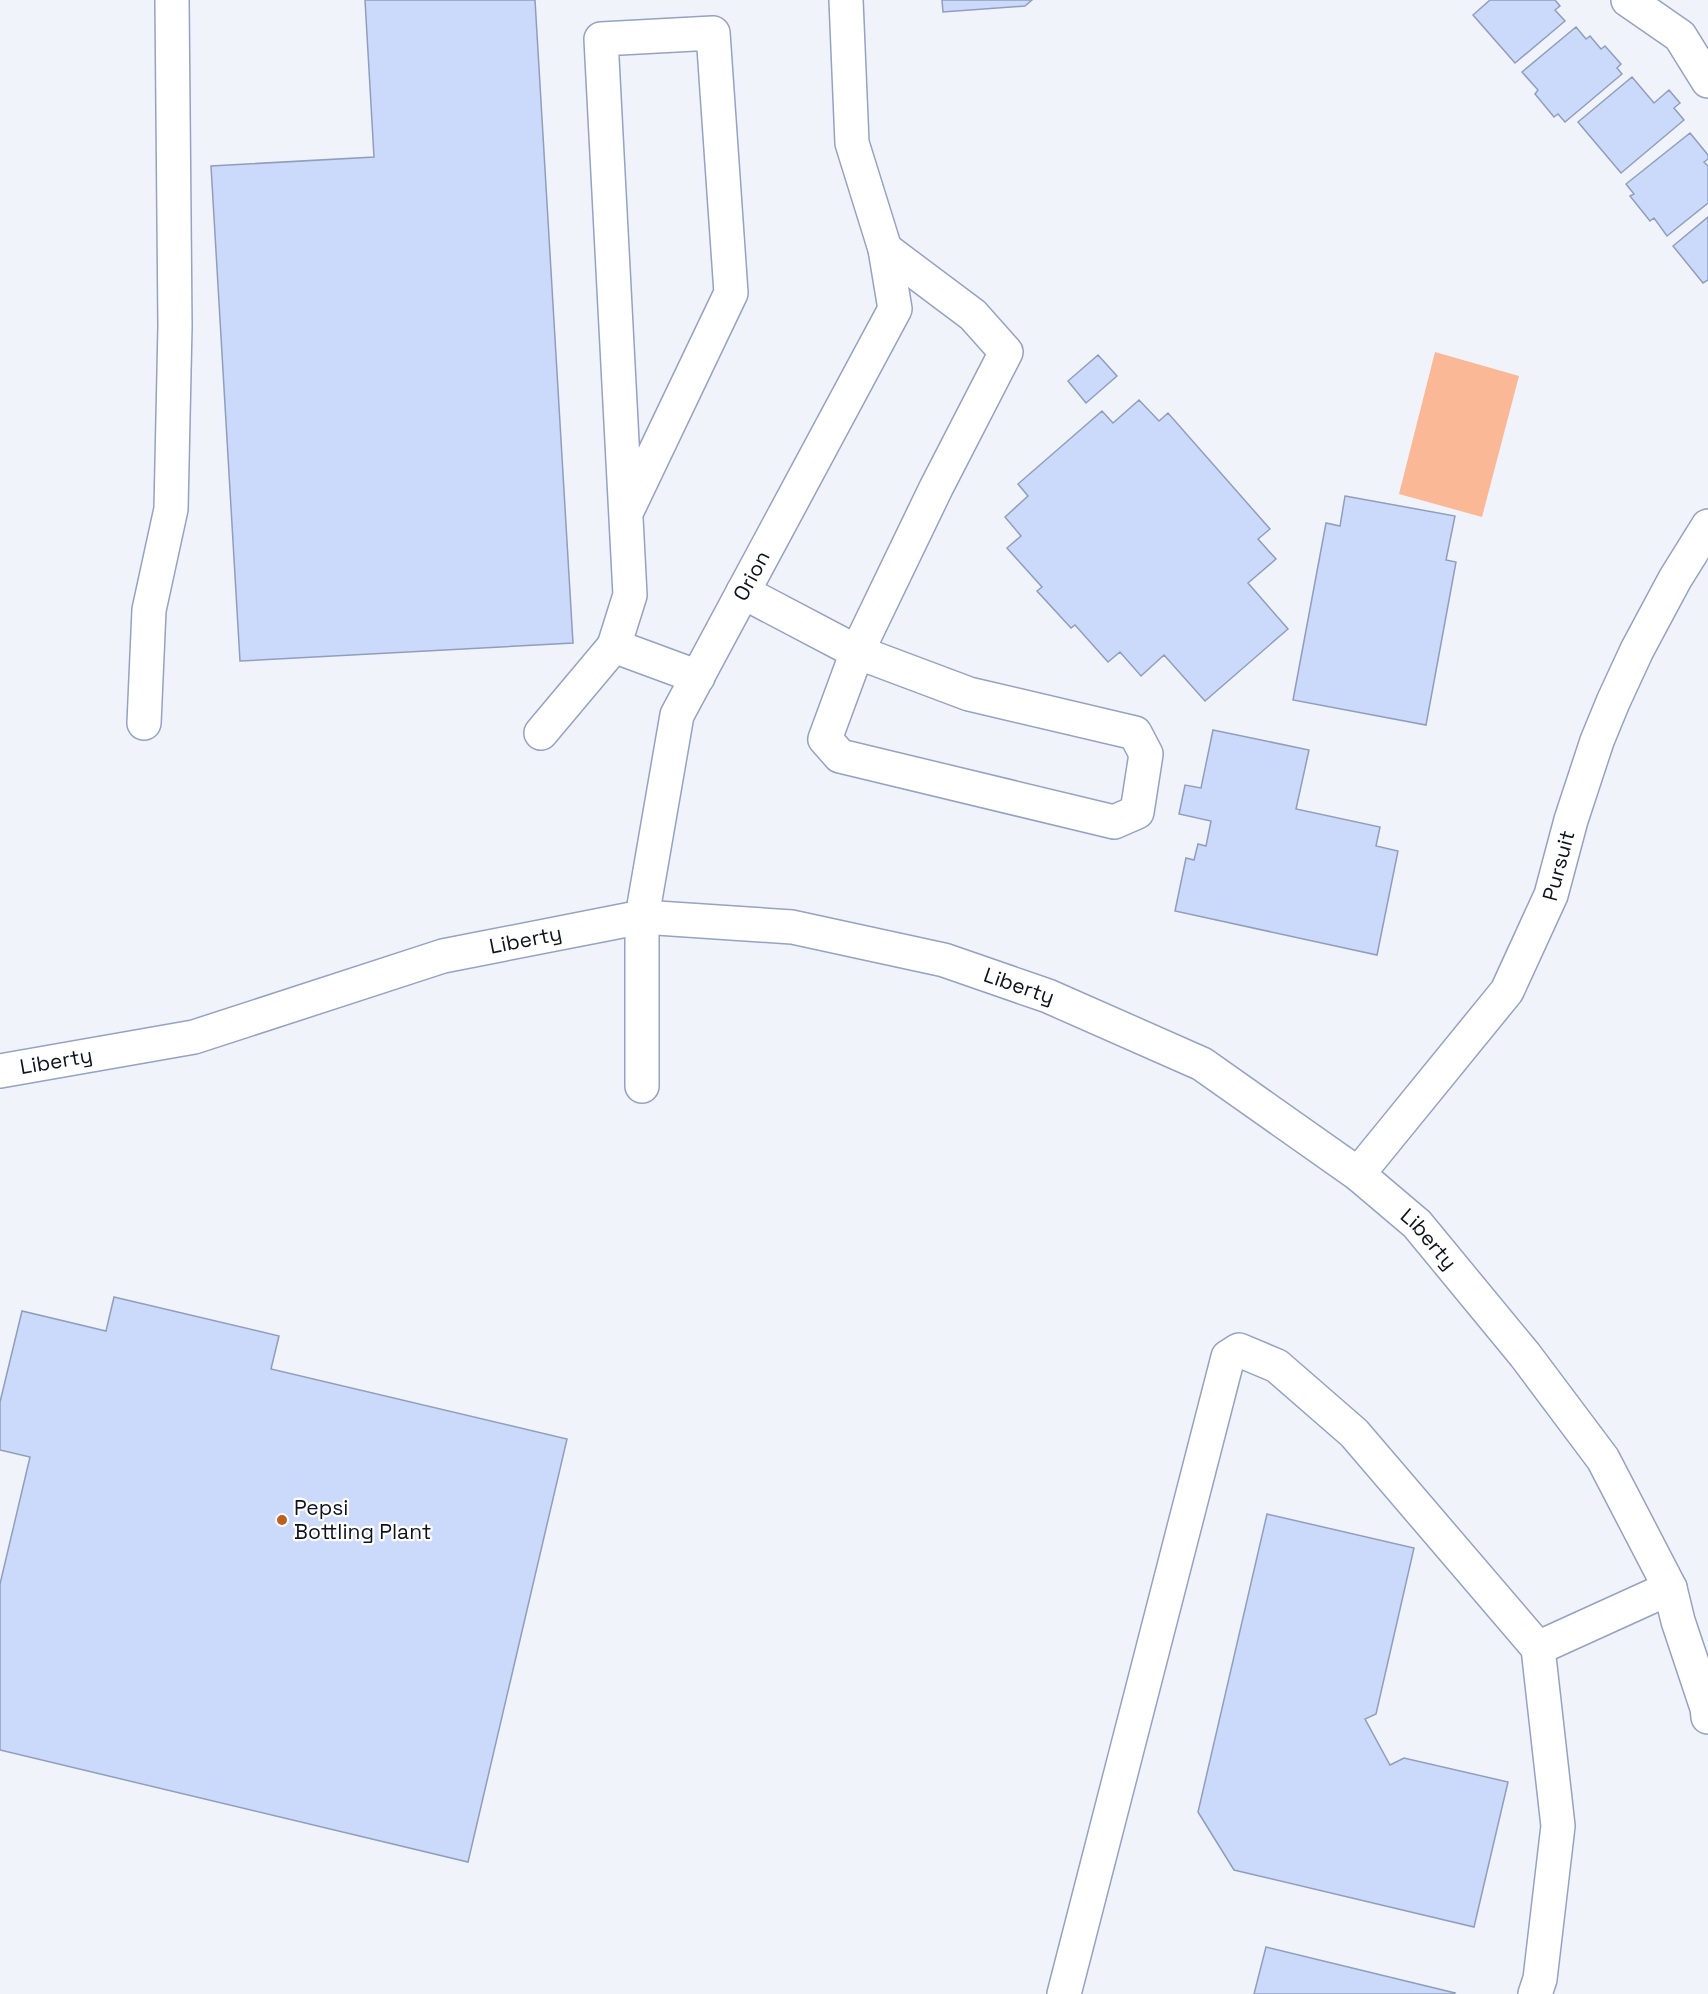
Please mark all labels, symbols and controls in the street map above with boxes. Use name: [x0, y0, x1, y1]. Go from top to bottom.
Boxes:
street label: Orion: [727, 546, 776, 605]
street label: Pursuit: [1536, 827, 1581, 904]
street label: Liberty: [487, 919, 564, 960]
street label: Liberty: [980, 961, 1058, 1010]
street label: Liberty: [18, 1041, 94, 1080]
street label: Liberty: [1395, 1202, 1463, 1275]
place label: Pepsi Bottling Plant: [294, 1494, 431, 1545]
marker: Pepsi Bottling Plant: [275, 1513, 289, 1527]

